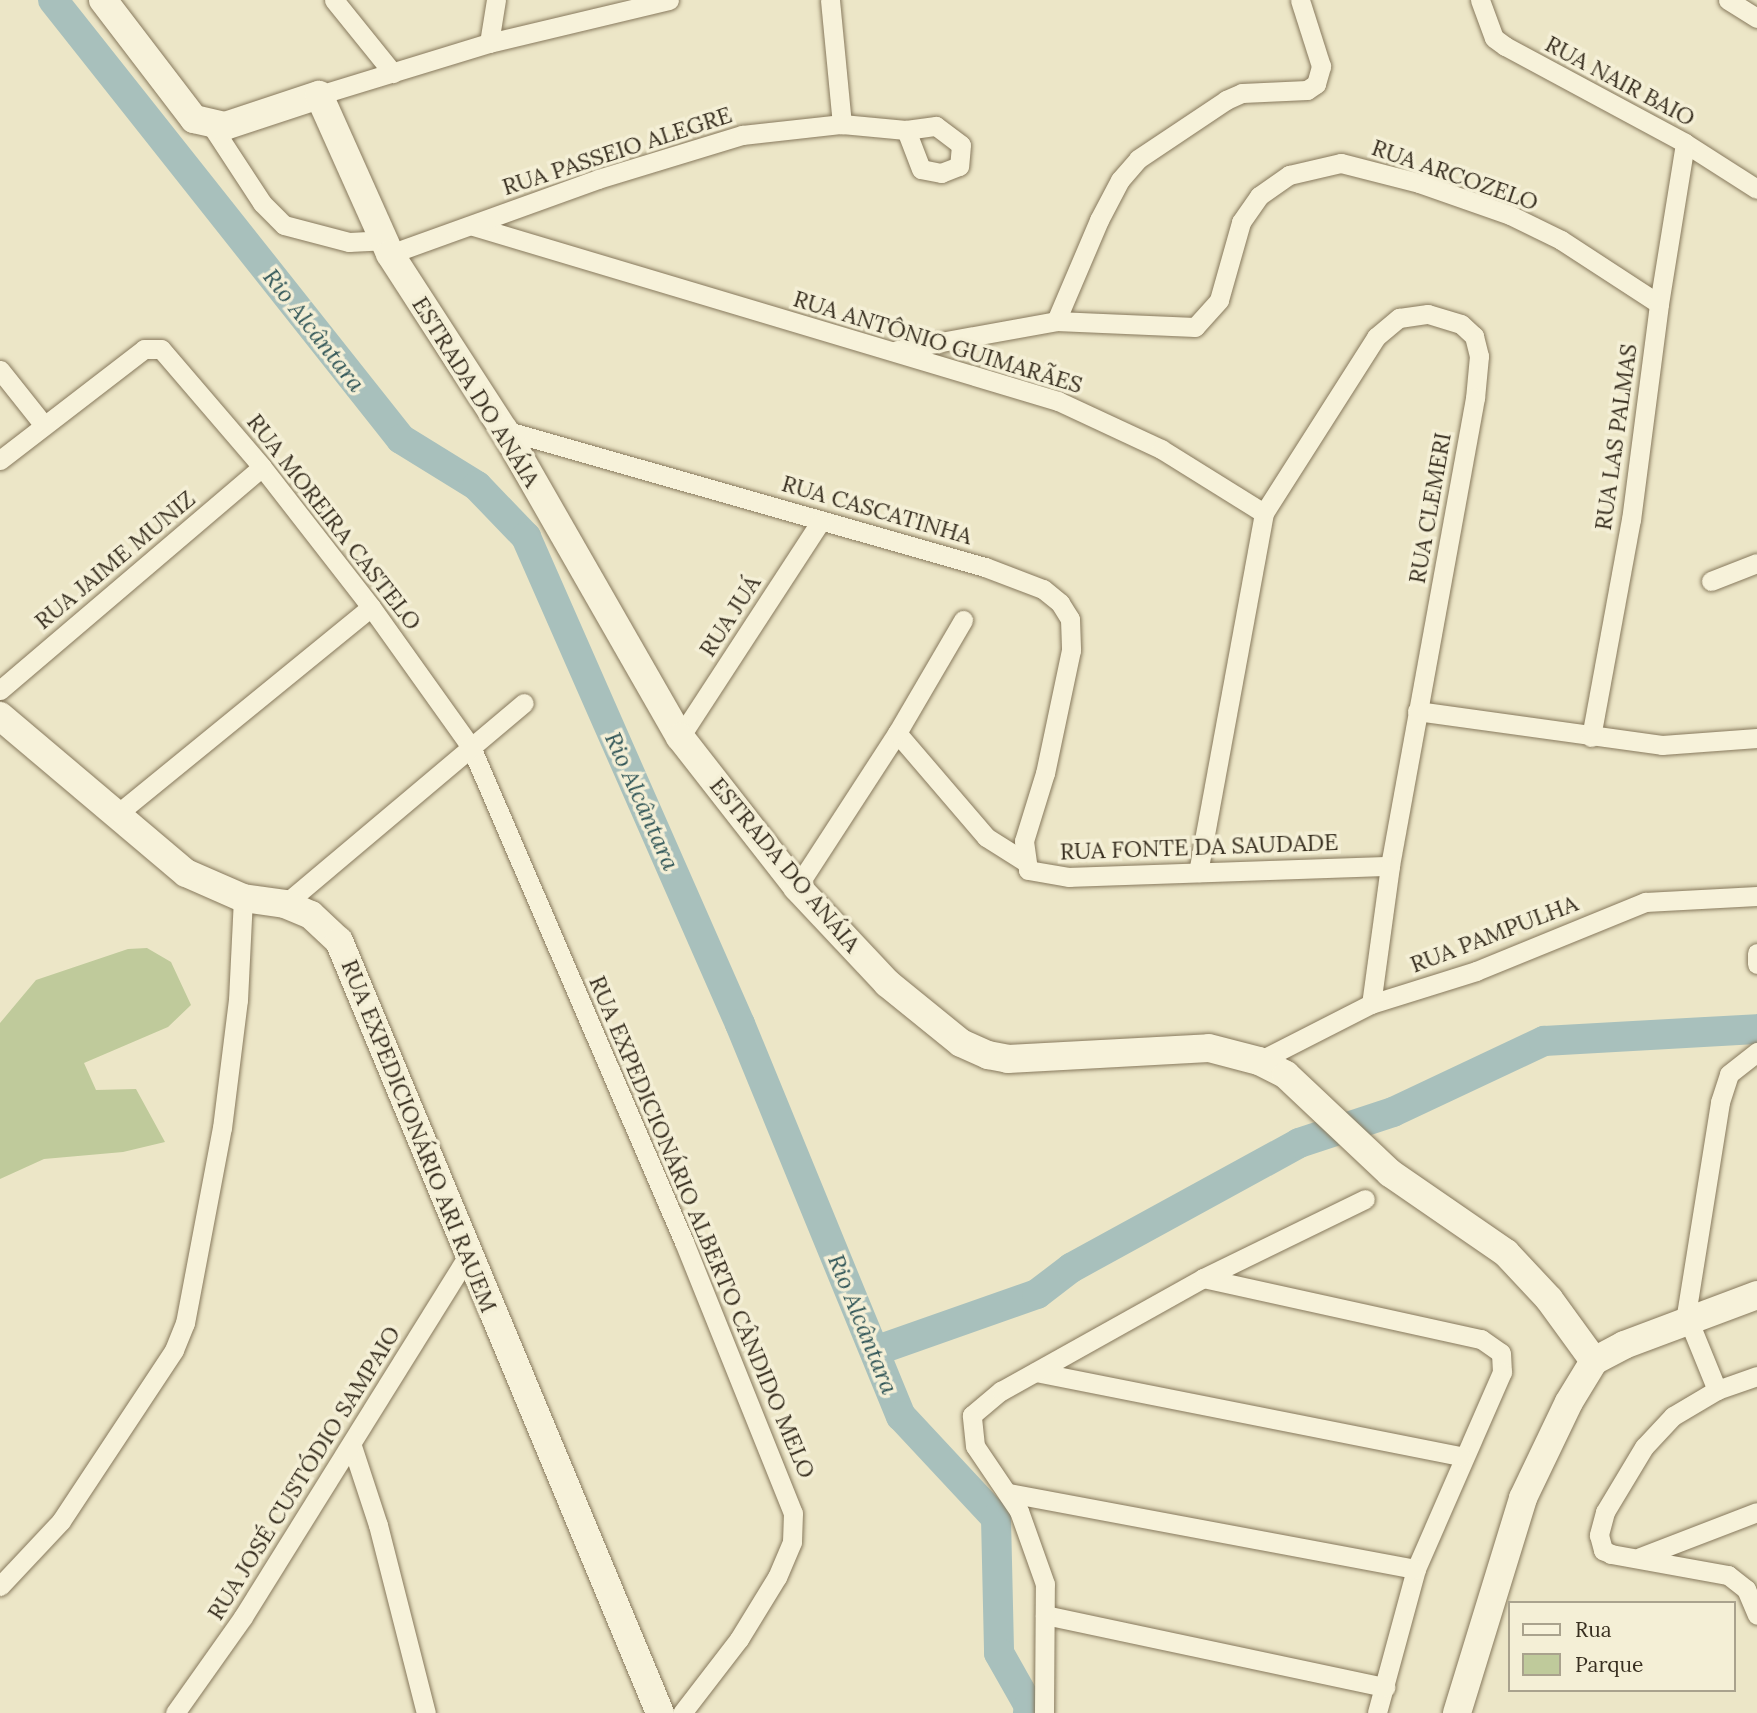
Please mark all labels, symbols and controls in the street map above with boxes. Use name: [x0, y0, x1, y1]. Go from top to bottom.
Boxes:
street label: RUA NAIR BAIO: [1541, 30, 1699, 132]
street label: RUA PASSEIO ALEGRE: [499, 101, 735, 201]
street label: RUA ARCOZELO: [1368, 134, 1542, 216]
water label: Rio Alcântara: [257, 263, 371, 397]
street label: RUA ANTÔNIO GUIMARÃES: [790, 285, 1086, 399]
street label: ESTRADA DO ANÁIA: [406, 292, 546, 492]
street label: RUA LAS PALMAS: [1589, 342, 1643, 532]
street label: RUA MOREIRA CASTELO: [241, 409, 427, 635]
street label: RUA CLEMERI: [1403, 430, 1457, 586]
street label: RUA CASCATINHA: [779, 470, 975, 550]
street label: RUA JAIME MUNIZ: [29, 485, 201, 635]
street label: RUA JUÁ: [694, 570, 766, 662]
water label: Rio Alcântara: [599, 727, 685, 875]
street label: ESTRADA DO ANÁIA: [704, 772, 866, 958]
street label: RUA FONTE DA SAUDADE: [1059, 828, 1339, 866]
street label: RUA PAMPULHA: [1406, 889, 1582, 979]
street label: RUA EXPEDICIONÁRIO ARI RAUEM: [335, 956, 503, 1316]
street label: RUA EXPEDICIONÁRIO ALBERTO CÂNDIDO MELO: [583, 972, 821, 1482]
water label: Rio Alcântara: [822, 1250, 904, 1398]
street label: RUA JOSÉ CUSTÓDIO SAMPAIO: [202, 1321, 406, 1625]
legend: [1508, 1601, 1736, 1692]
text: Rua: [1575, 1616, 1612, 1643]
text: Parque: [1575, 1651, 1643, 1678]

